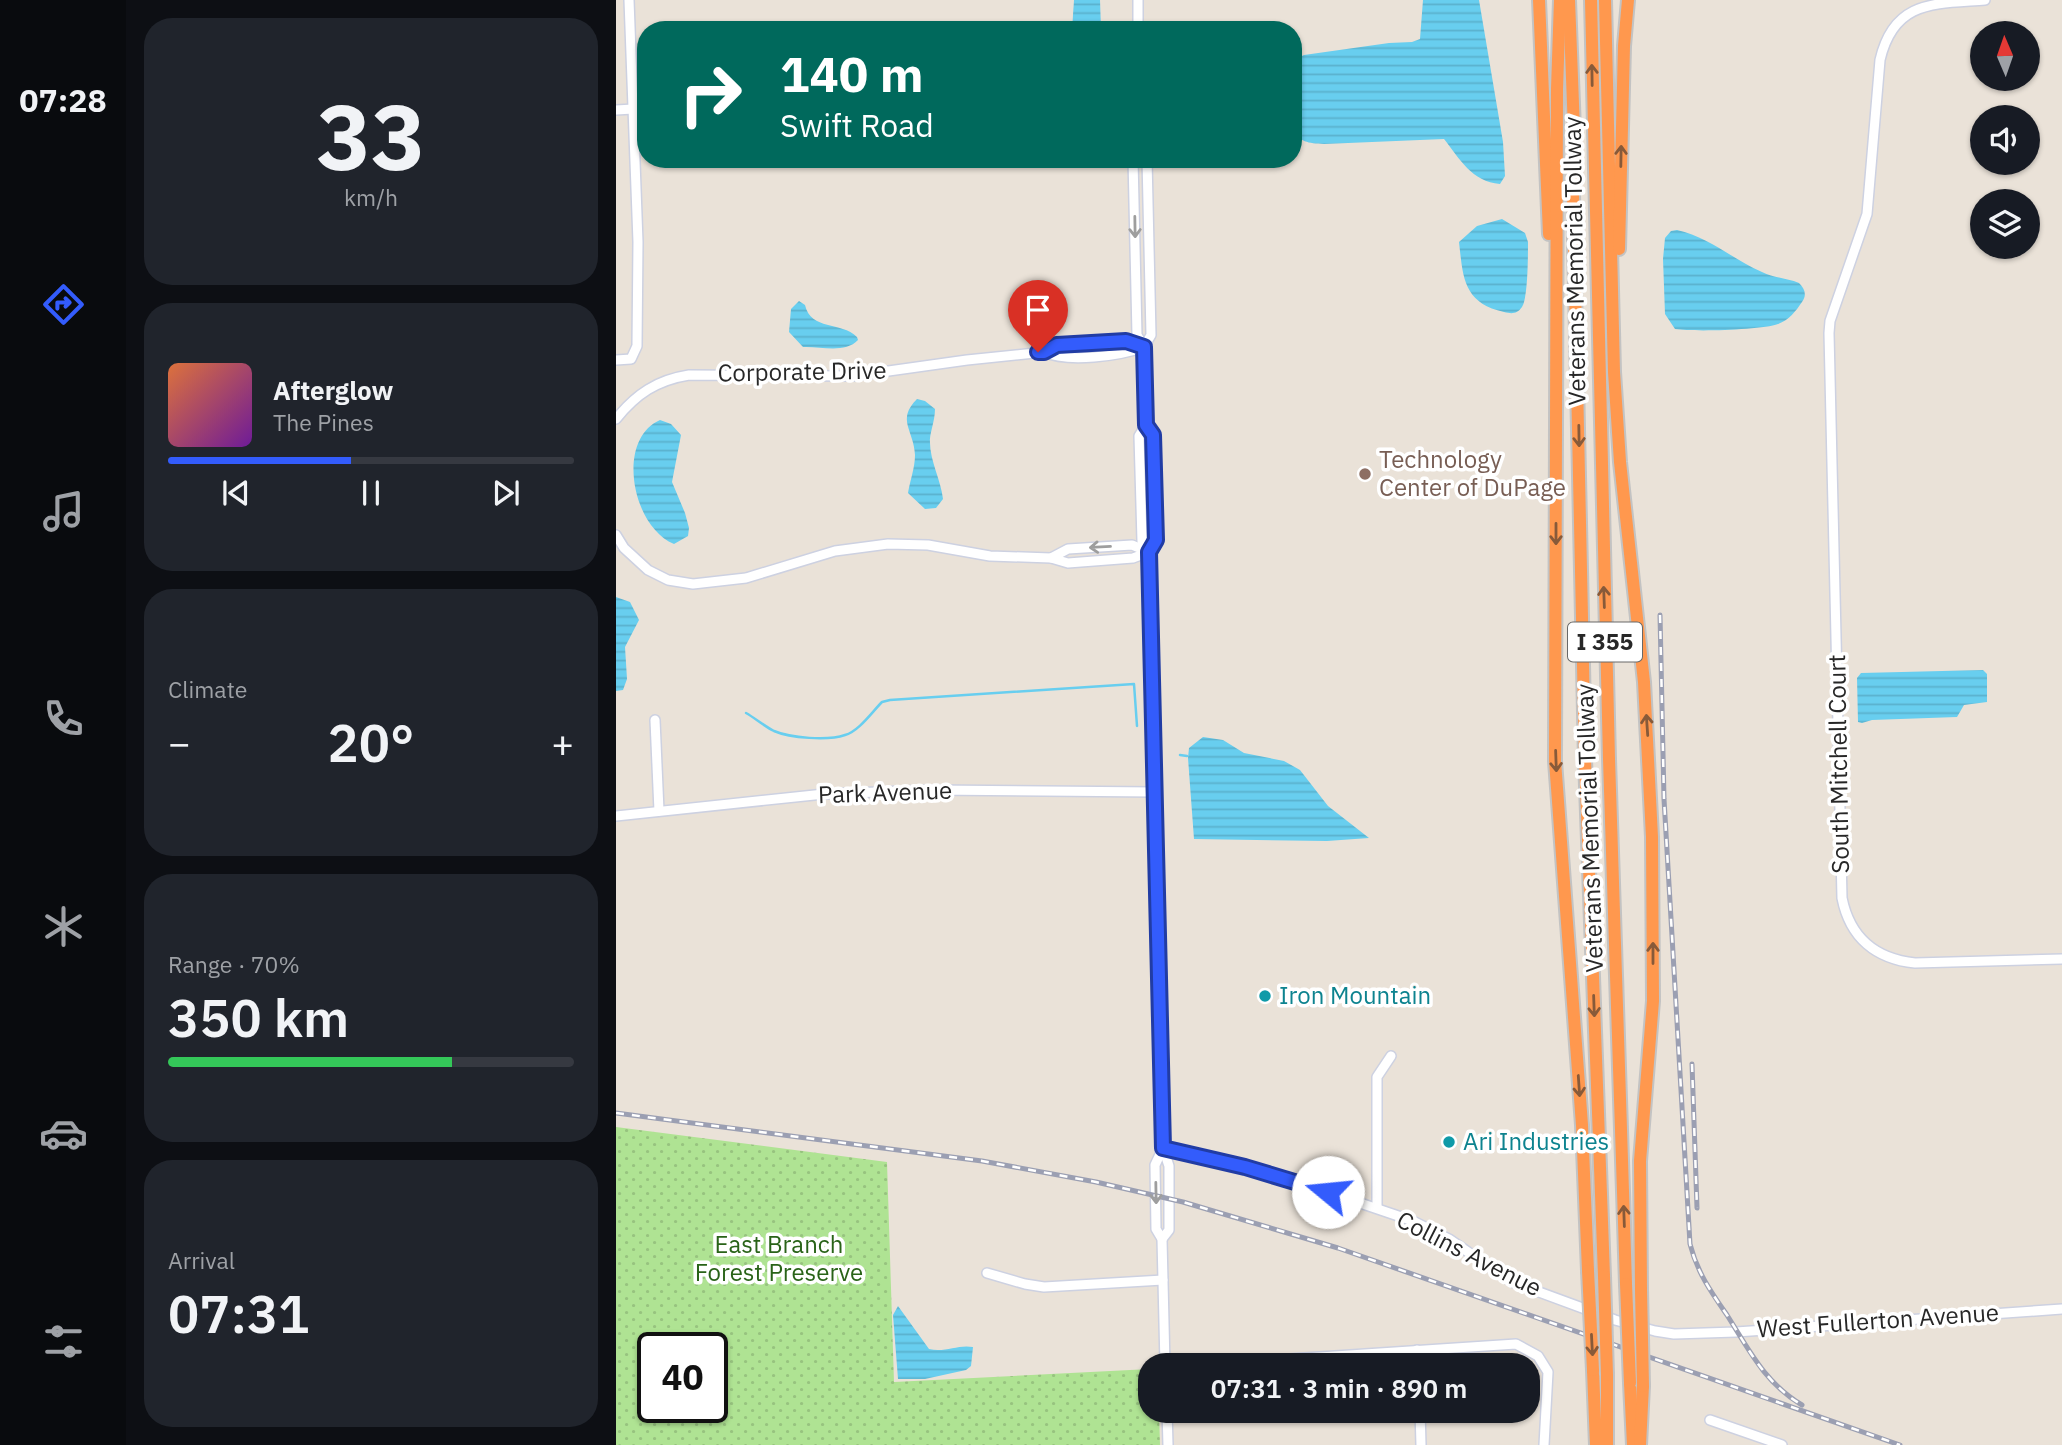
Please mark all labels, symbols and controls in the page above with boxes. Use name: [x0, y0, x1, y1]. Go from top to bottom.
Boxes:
north arrow: [1970, 21, 2040, 91]
map controls: [1970, 21, 2040, 259]
text: 140 m: [780, 42, 924, 105]
icon: right: [665, 49, 756, 140]
one-way arrow: [1585, 64, 1599, 87]
text: 33: [316, 77, 426, 195]
text: 07:28: [19, 79, 107, 121]
text: Swift Road: [780, 104, 934, 146]
button: sound: [1970, 105, 2040, 175]
street label: Veterans Memorial Tollway: [1555, 116, 1593, 406]
one-way arrow: [1614, 145, 1628, 168]
text: km/h: [344, 182, 398, 212]
button: layers: [1970, 189, 2040, 259]
one-way arrow: [1128, 216, 1141, 239]
icon: directions: [39, 280, 88, 329]
pin: [1008, 280, 1068, 352]
icon: arrive: [1019, 291, 1057, 329]
street label: Corporate Drive: [717, 354, 887, 388]
text: Afterglow: [273, 373, 393, 407]
text: The Pines: [273, 407, 374, 437]
one-way arrow: [1572, 424, 1585, 447]
place label: Technology Center of DuPage: [1379, 443, 1566, 503]
marker: Technology Center of DuPage: [1357, 466, 1373, 482]
icon: previous: [217, 474, 255, 512]
icon: pause: [352, 474, 390, 512]
icon: next: [487, 474, 525, 512]
icon: music: [39, 487, 88, 536]
one-way arrow: [1549, 522, 1563, 545]
one-way arrow: [1089, 541, 1111, 554]
one-way arrow: [1597, 586, 1611, 609]
road number: I 355: [1568, 622, 1642, 662]
street label: South Mitchell Court: [1820, 654, 1856, 874]
text: Climate: [168, 674, 247, 704]
street label: Veterans Memorial Tollway: [1568, 683, 1610, 973]
icon: phone: [39, 694, 88, 743]
text: 20°: [328, 709, 414, 776]
one-way arrow: [1640, 715, 1653, 737]
text: −: [168, 718, 191, 767]
text: +: [551, 718, 574, 767]
one-way arrow: [1549, 749, 1562, 772]
street label: Park Avenue: [817, 774, 953, 810]
icon: climate: [39, 902, 88, 951]
one-way arrow: [1646, 941, 1660, 964]
text: Range · 70%: [168, 949, 300, 979]
place label: Iron Mountain: [1279, 979, 1431, 1011]
text: 350 km: [168, 984, 349, 1051]
marker: Iron Mountain: [1257, 988, 1273, 1004]
one-way arrow: [1588, 994, 1601, 1017]
one-way arrow: [1573, 1074, 1586, 1097]
icon: car: [39, 1109, 88, 1158]
place label: Ari Industries: [1463, 1125, 1609, 1157]
marker: Ari Industries: [1441, 1134, 1457, 1150]
position arrow: [1291, 1155, 1365, 1229]
one-way arrow: [1149, 1182, 1162, 1205]
street label: Collins Avenue: [1392, 1203, 1547, 1303]
one-way arrow: [1617, 1205, 1630, 1228]
park label: East Branch Forest Preserve: [695, 1228, 863, 1288]
text: Arrival: [168, 1245, 235, 1275]
text: 07:31: [168, 1280, 309, 1347]
street label: West Fullerton Avenue: [1756, 1296, 2000, 1344]
icon: filters: [39, 1317, 88, 1366]
speed limit sign: 40: [637, 1332, 728, 1423]
one-way arrow: [1585, 1333, 1598, 1356]
text: 07:31 · 3 min · 890 m: [1211, 1371, 1467, 1405]

